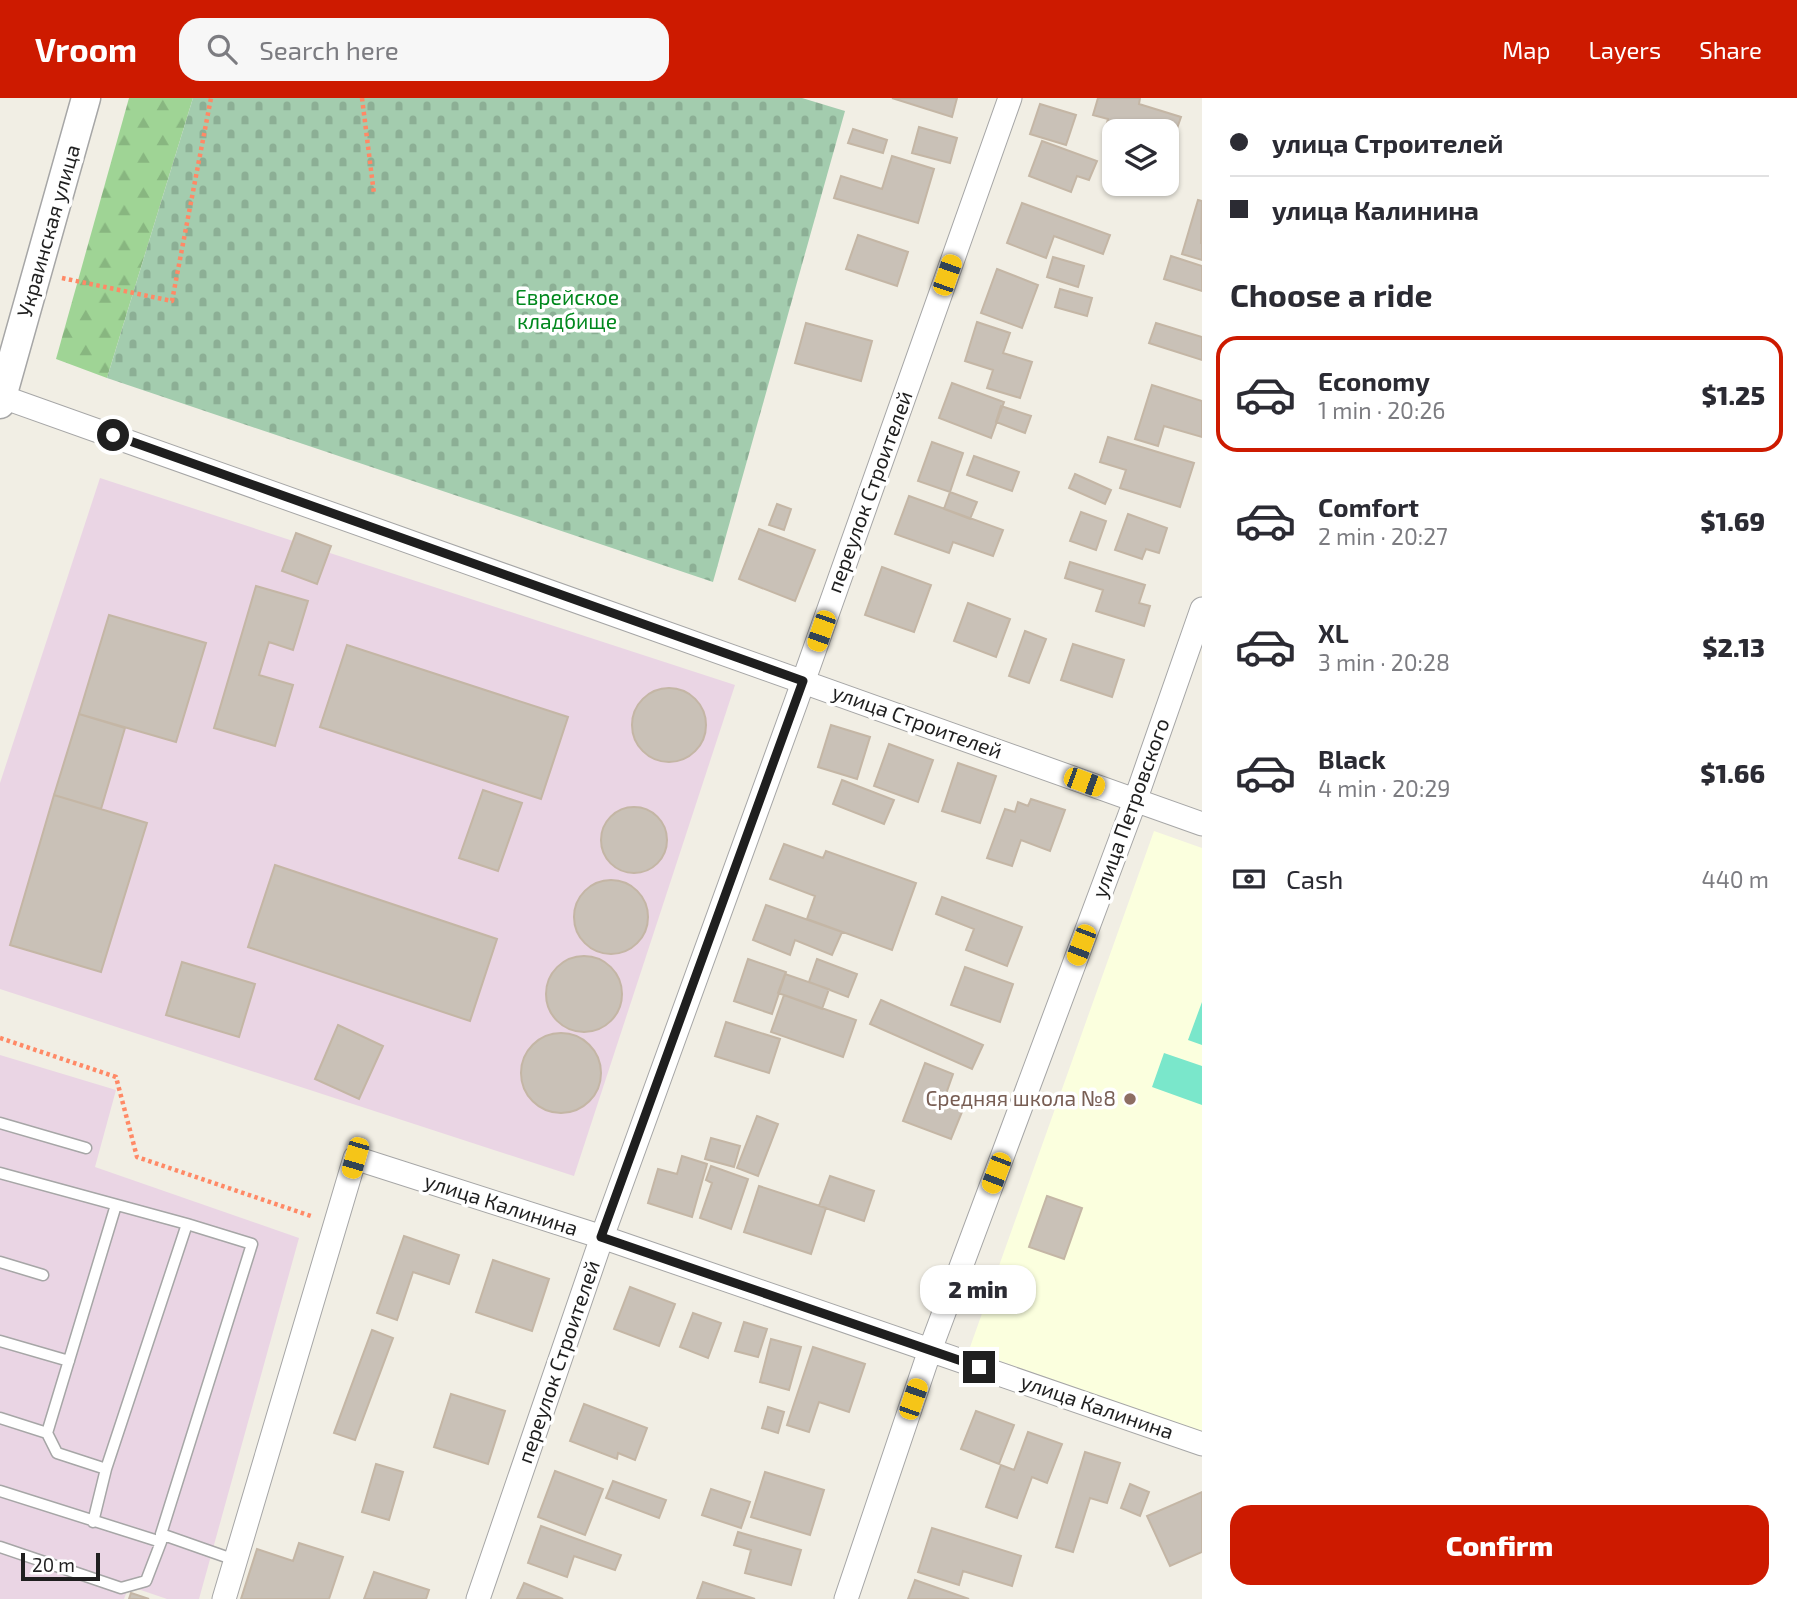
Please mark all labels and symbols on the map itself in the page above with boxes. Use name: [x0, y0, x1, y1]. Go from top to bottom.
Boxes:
street label: Украинская улица: [11, 141, 85, 320]
car: [931, 252, 964, 298]
park label: Еврейское кладбище: [515, 284, 619, 333]
street label: переулок Строителей: [820, 387, 918, 596]
route start: [97, 419, 129, 451]
car: [805, 608, 838, 654]
street label: улица Строителей: [829, 678, 1006, 764]
street label: улица Петровского: [1085, 714, 1175, 901]
car: [1061, 765, 1108, 799]
car: [1064, 922, 1099, 968]
place label: Средняя школа №8: [925, 1085, 1116, 1110]
marker: Средняя школа №8: [1122, 1091, 1138, 1107]
car: [340, 1135, 371, 1181]
car: [979, 1150, 1014, 1196]
street label: улица Калинина: [421, 1167, 581, 1241]
street label: переулок Строителей: [511, 1257, 605, 1467]
callout: 2 min: [921, 1266, 1037, 1314]
route end: [963, 1351, 995, 1383]
street label: улица Калинина: [1017, 1368, 1177, 1444]
car: [897, 1376, 930, 1422]
scale bar: [21, 1550, 100, 1582]

